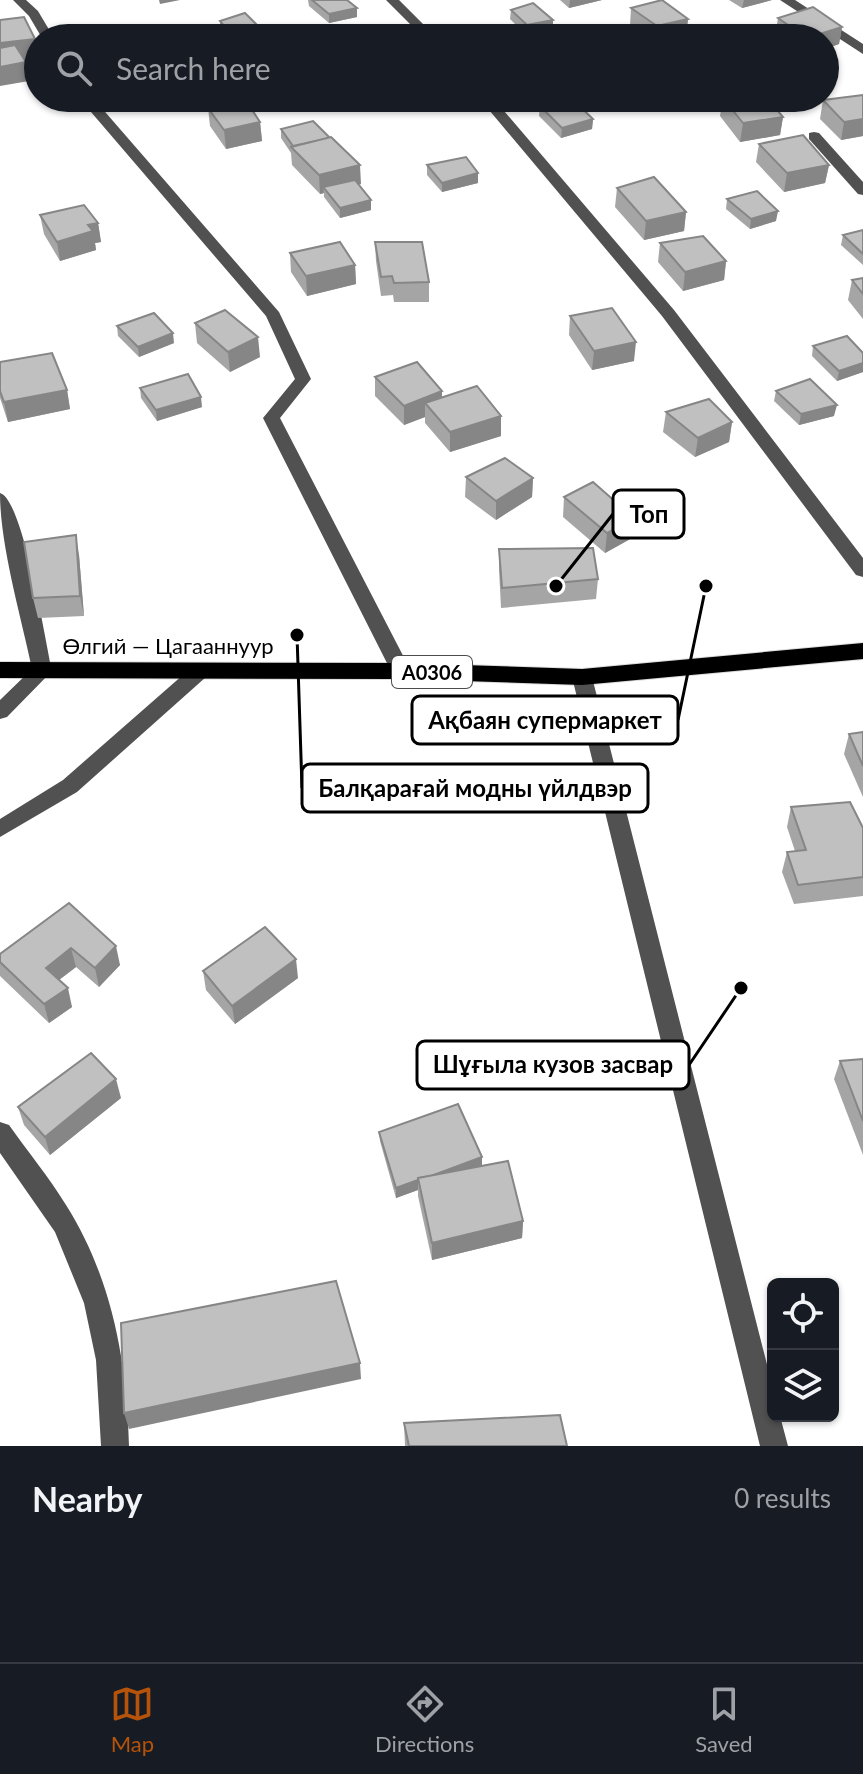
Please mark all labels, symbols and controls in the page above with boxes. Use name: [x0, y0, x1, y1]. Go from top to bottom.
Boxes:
search box: [24, 24, 839, 112]
icon: search: [52, 46, 96, 90]
text: Search here: [116, 50, 271, 86]
callout: Топ: [613, 490, 684, 538]
text: Топ: [630, 499, 668, 528]
street label: Өлгий — Цагааннуур: [62, 632, 274, 659]
road number: A0306: [392, 656, 472, 688]
callout: Ақбаян супермаркет: [412, 696, 678, 744]
text: Ақбаян супермаркет: [427, 705, 662, 734]
callout: Балқарағай модны үйлдвэр: [302, 764, 648, 812]
text: Балқарағай модны үйлдвэр: [318, 773, 632, 802]
callout: Шұғыла кузов засвар: [417, 1041, 689, 1089]
text: Шұғыла кузов засвар: [433, 1049, 673, 1078]
map controls: [767, 1278, 839, 1422]
button: locate: [767, 1278, 839, 1350]
button: layers: [767, 1350, 839, 1422]
text: Nearby: [32, 1478, 143, 1519]
text: 0 results: [734, 1482, 831, 1514]
tab: Map: [110, 1682, 154, 1757]
tab: Directions: [375, 1682, 474, 1757]
tab: Saved: [695, 1682, 753, 1757]

